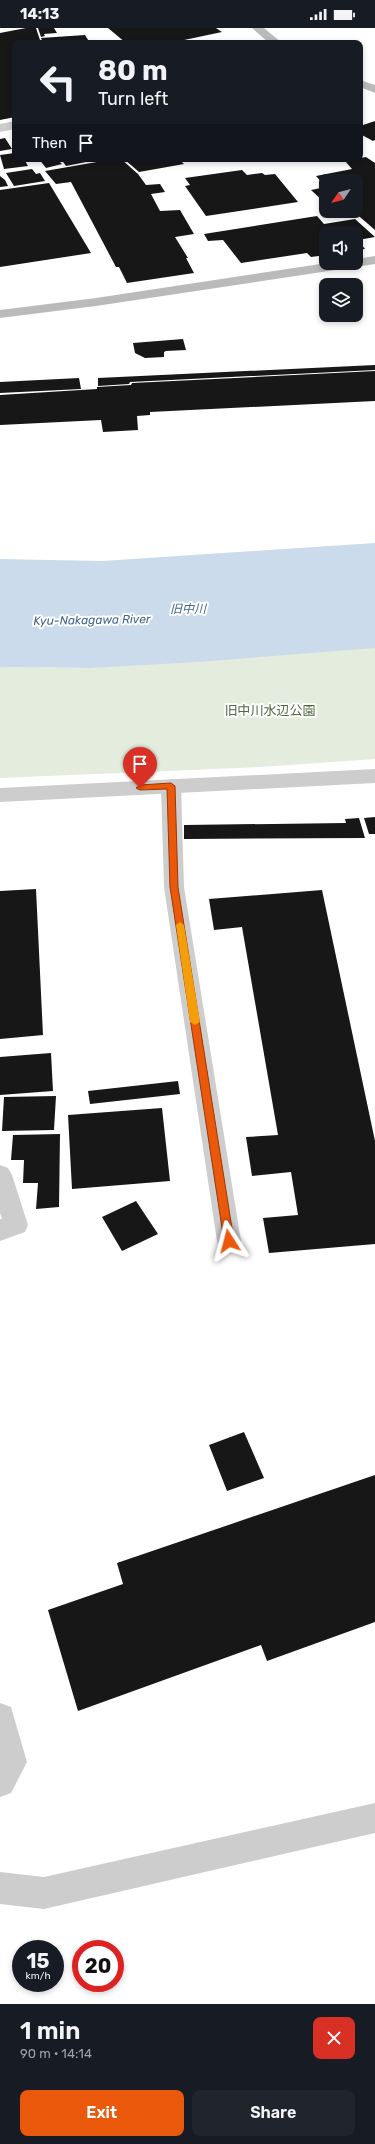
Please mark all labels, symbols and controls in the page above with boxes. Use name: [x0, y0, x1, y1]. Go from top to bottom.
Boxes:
text: 14:13: [20, 5, 59, 23]
text: 80 m: [98, 54, 168, 87]
icon: left: [32, 56, 84, 108]
text: Turn left: [98, 88, 168, 110]
icon: arrive: [75, 132, 97, 154]
text: Then: [32, 134, 67, 152]
north arrow: [319, 174, 363, 218]
map controls: [319, 174, 363, 322]
button: sound: [319, 226, 363, 270]
button: layers: [319, 278, 363, 322]
water label: 旧中川: [170, 602, 208, 616]
water label: Kyu-Nakagawa River: [33, 612, 151, 628]
park label: 旧中川水辺公園: [224, 703, 316, 718]
pin: [123, 747, 157, 788]
icon: arrive: [129, 753, 151, 775]
position arrow: [208, 1220, 250, 1262]
speed limit sign: 20: [72, 1940, 124, 1992]
text: 15: [27, 1949, 49, 1973]
text: km/h: [26, 1970, 50, 1982]
text: 1 min: [20, 2017, 80, 2045]
button: close: [313, 2017, 355, 2059]
text: 90 m · 14:14: [20, 2046, 92, 2061]
button: Exit: [20, 2090, 184, 2136]
button: Share: [192, 2090, 355, 2136]

